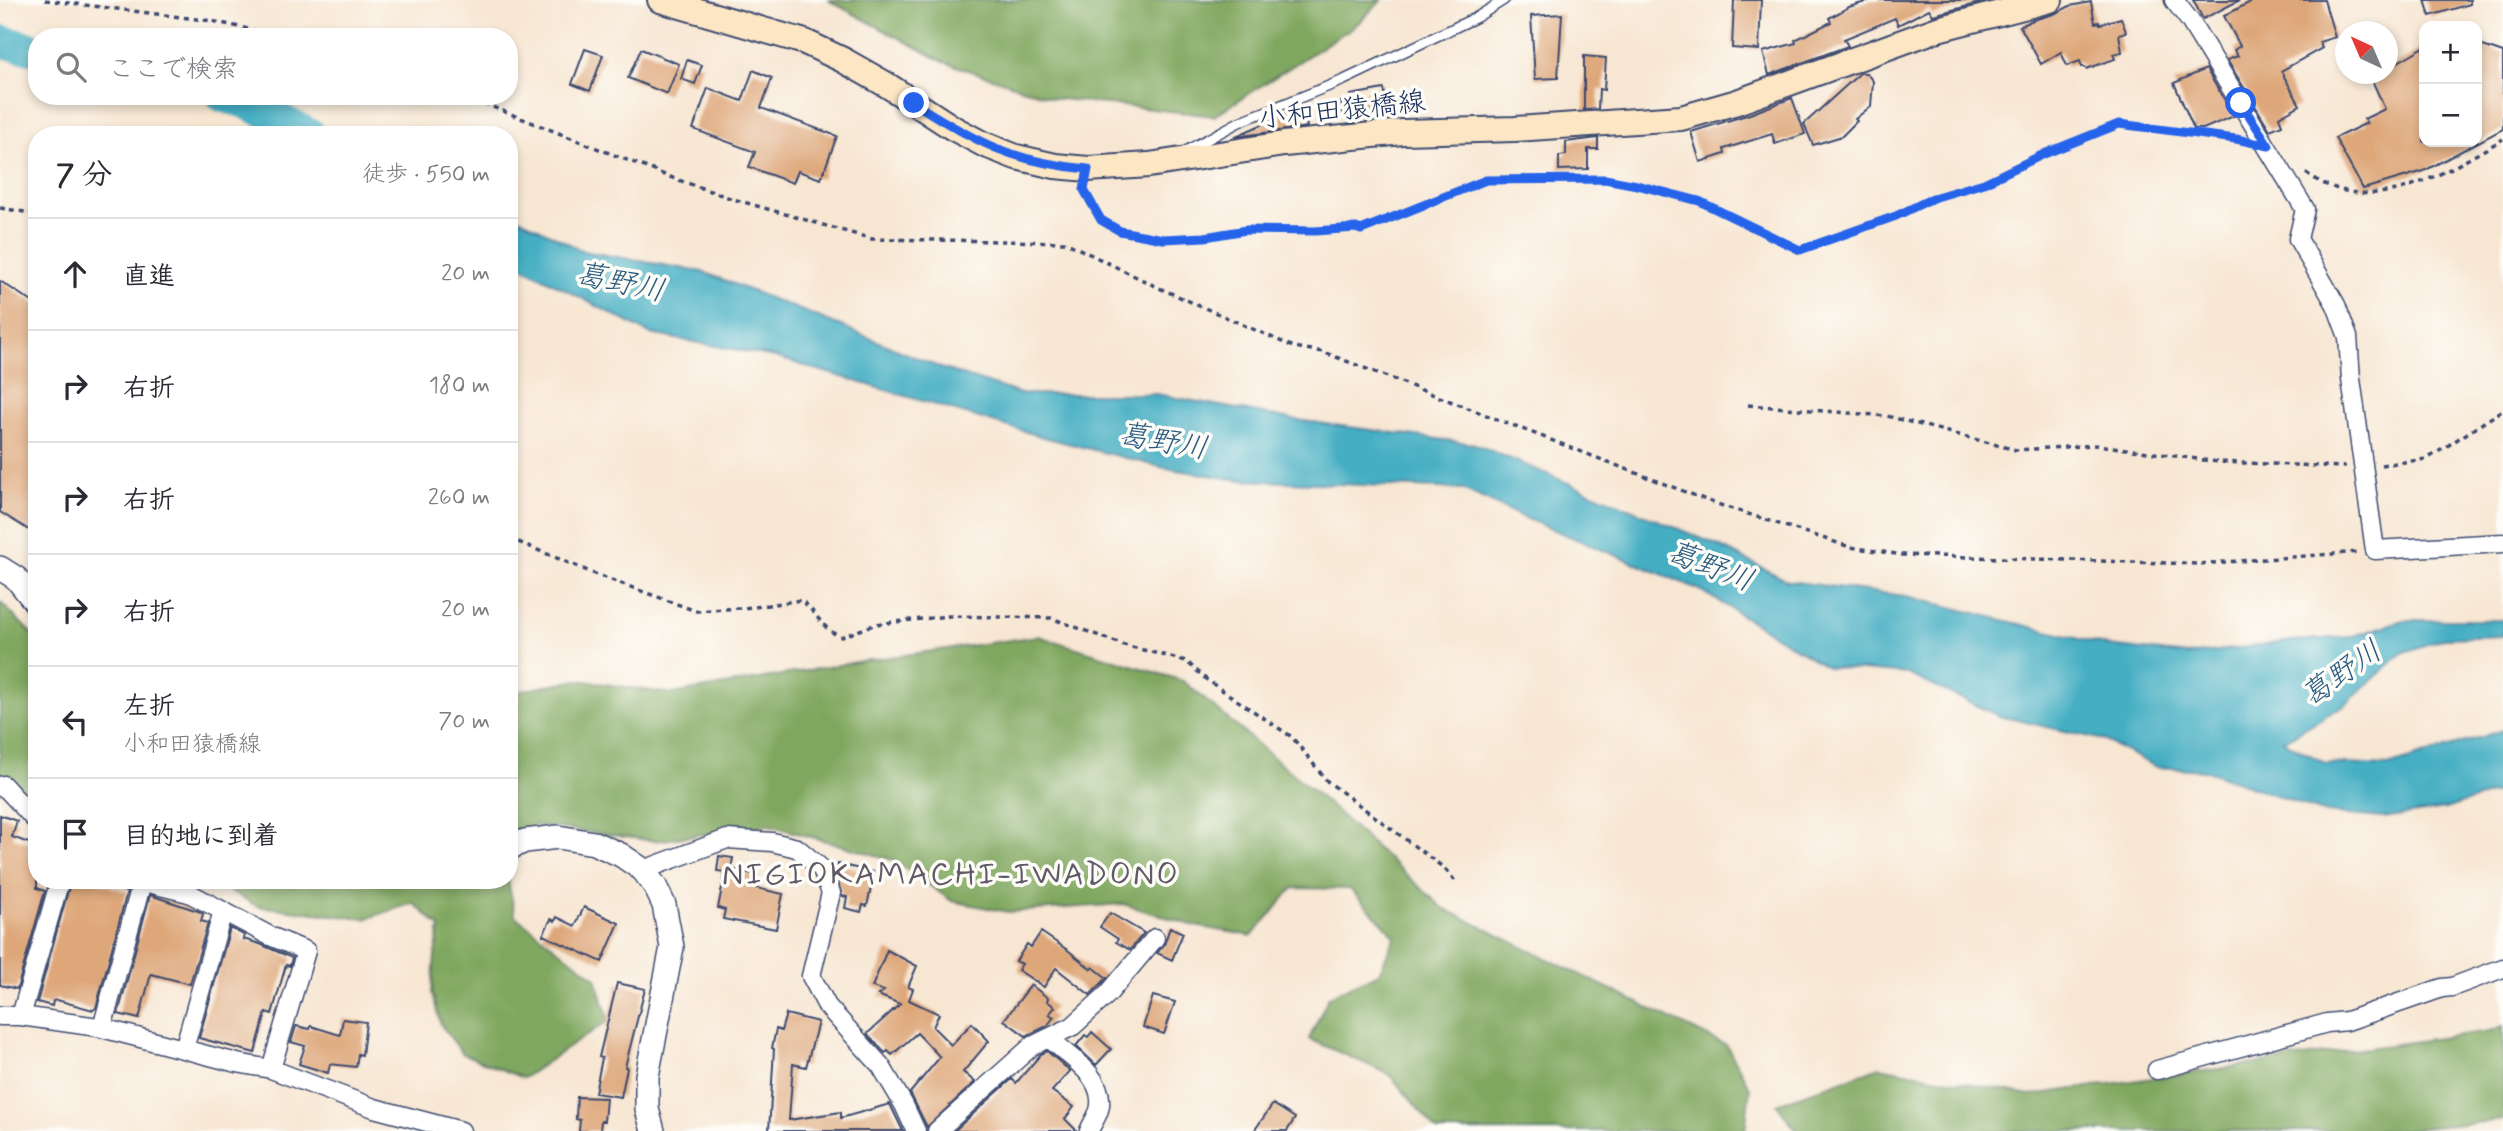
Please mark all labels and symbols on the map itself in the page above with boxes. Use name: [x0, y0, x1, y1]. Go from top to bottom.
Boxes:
north arrow: [2335, 21, 2398, 84]
street label: 小和田猿橋線: [1257, 84, 1427, 138]
route end: [898, 87, 929, 118]
route start: [2225, 87, 2256, 118]
water label: 葛野川: [572, 255, 668, 311]
water label: 葛野川: [1115, 415, 1211, 469]
water label: 葛野川: [1661, 533, 1759, 601]
water label: 葛野川: [2294, 632, 2390, 716]
district label: NIGIOKAMACHI-IWADONO: [722, 854, 1180, 896]

